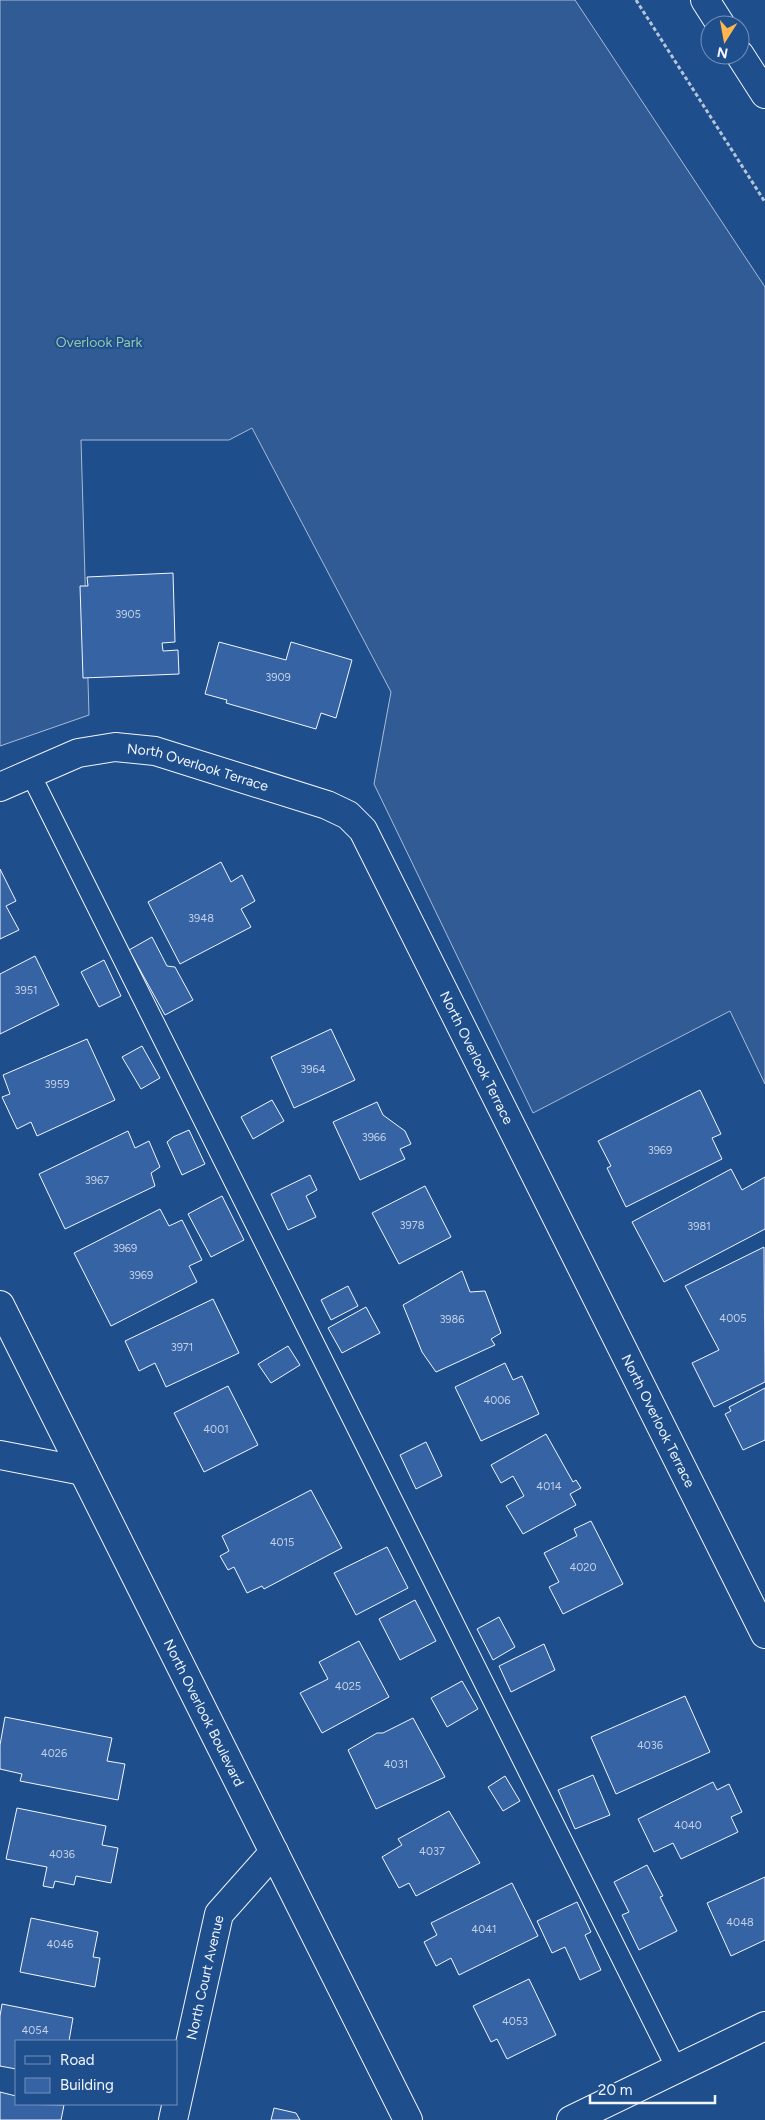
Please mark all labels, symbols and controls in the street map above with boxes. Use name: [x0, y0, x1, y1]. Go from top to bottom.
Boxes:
north arrow: [700, 15, 750, 65]
text: N: [716, 43, 730, 62]
park label: Overlook Park: [56, 334, 142, 351]
house number: 3905: [115, 608, 141, 621]
house number: 3909: [265, 671, 291, 684]
street label: North Overlook Terrace: [126, 740, 271, 795]
house number: 3948: [188, 912, 214, 925]
house number: 3951: [14, 984, 38, 997]
street label: North Overlook Terrace: [436, 988, 517, 1128]
house number: 3964: [300, 1063, 326, 1076]
house number: 3959: [45, 1078, 69, 1091]
house number: 3966: [362, 1131, 386, 1144]
house number: 3969: [648, 1144, 672, 1157]
house number: 3967: [85, 1174, 109, 1187]
house number: 3978: [400, 1219, 425, 1232]
house number: 3981: [687, 1220, 711, 1233]
house number: 3969: [113, 1242, 137, 1255]
house number: 3969: [129, 1269, 153, 1282]
house number: 4005: [719, 1312, 747, 1325]
house number: 3986: [439, 1313, 465, 1326]
house number: 3971: [171, 1341, 193, 1354]
street label: North Overlook Terrace: [618, 1352, 698, 1491]
house number: 4006: [483, 1394, 511, 1407]
house number: 4001: [203, 1423, 229, 1436]
house number: 4014: [536, 1480, 562, 1493]
house number: 4015: [270, 1536, 294, 1549]
house number: 4020: [569, 1561, 597, 1574]
street label: North Overlook Boulevard: [160, 1636, 248, 1789]
house number: 4025: [335, 1680, 361, 1693]
house number: 4036: [637, 1739, 663, 1752]
house number: 4026: [41, 1747, 67, 1760]
house number: 4031: [384, 1758, 408, 1771]
house number: 4040: [674, 1819, 702, 1832]
house number: 4037: [419, 1845, 445, 1858]
house number: 4036: [49, 1848, 75, 1861]
street label: North Court Avenue: [183, 1913, 228, 2042]
house number: 4048: [726, 1916, 754, 1929]
house number: 4041: [471, 1923, 497, 1936]
house number: 4046: [47, 1938, 73, 1951]
house number: 4053: [502, 2015, 528, 2028]
house number: 4054: [21, 2024, 49, 2037]
legend: [15, 2040, 178, 2105]
text: Road: [60, 2051, 95, 2069]
scale bar: [590, 2072, 715, 2104]
text: Building: [60, 2076, 114, 2094]
text: 20 m: [598, 2081, 632, 2099]

